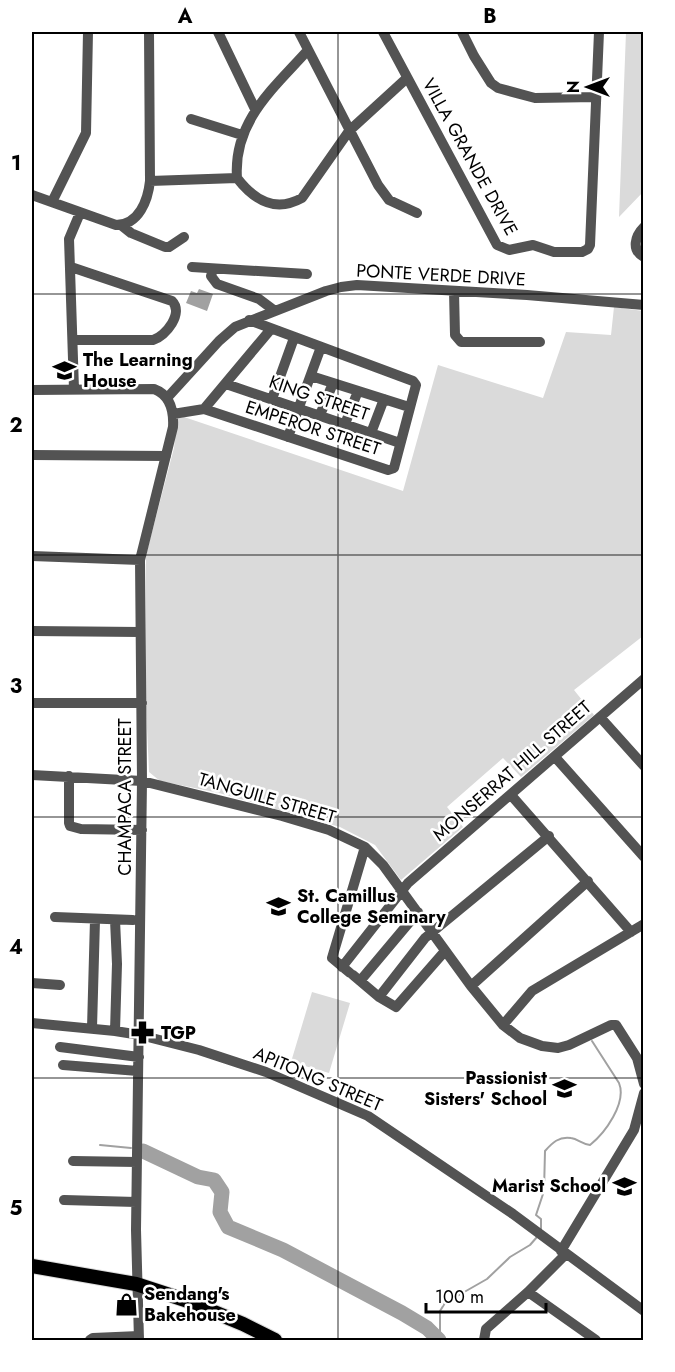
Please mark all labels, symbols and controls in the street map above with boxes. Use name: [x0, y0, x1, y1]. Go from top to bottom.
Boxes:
text: A: [177, 2, 193, 31]
text: B: [483, 2, 497, 31]
north arrow: [558, 57, 618, 117]
street label: VILLA GRANDE DRIVE: [416, 74, 524, 240]
text: N: [562, 81, 585, 93]
text: 1: [11, 149, 21, 178]
street label: PONTE VERDE DRIVE: [356, 258, 526, 292]
place label: The Learning House: [83, 347, 193, 394]
school or university icon: The Learning House: [52, 357, 78, 383]
street label: KING STREET: [265, 369, 373, 427]
street label: EMPEROR STREET: [242, 394, 384, 462]
text: 2: [9, 411, 23, 440]
text: 3: [10, 672, 22, 701]
street label: MONSERRAT HILL STREET: [427, 694, 597, 847]
street label: CHAMPACA STREET: [112, 718, 138, 876]
street label: TANGUILE STREET: [195, 766, 339, 830]
place label: St. Camillus College Seminary: [297, 883, 446, 930]
school or university icon: St. Camillus College Seminary: [266, 893, 292, 919]
text: 4: [9, 933, 23, 962]
pharmacy icon: TGP: [130, 1020, 156, 1046]
place label: TGP: [161, 1020, 196, 1046]
street label: APITONG STREET: [250, 1040, 387, 1118]
place label: Passionist Sisters' School: [424, 1065, 547, 1112]
school or university icon: Passionist Sisters' School: [552, 1075, 578, 1101]
place label: Marist School: [492, 1173, 606, 1199]
school or university icon: Marist School: [611, 1173, 637, 1199]
text: 5: [10, 1194, 23, 1223]
scale bar: [426, 1276, 546, 1314]
place label: Sendang's Bakehouse: [144, 1281, 236, 1328]
text: 100 m: [435, 1284, 484, 1310]
shop icon: Sendang's Bakehouse: [113, 1291, 139, 1317]

